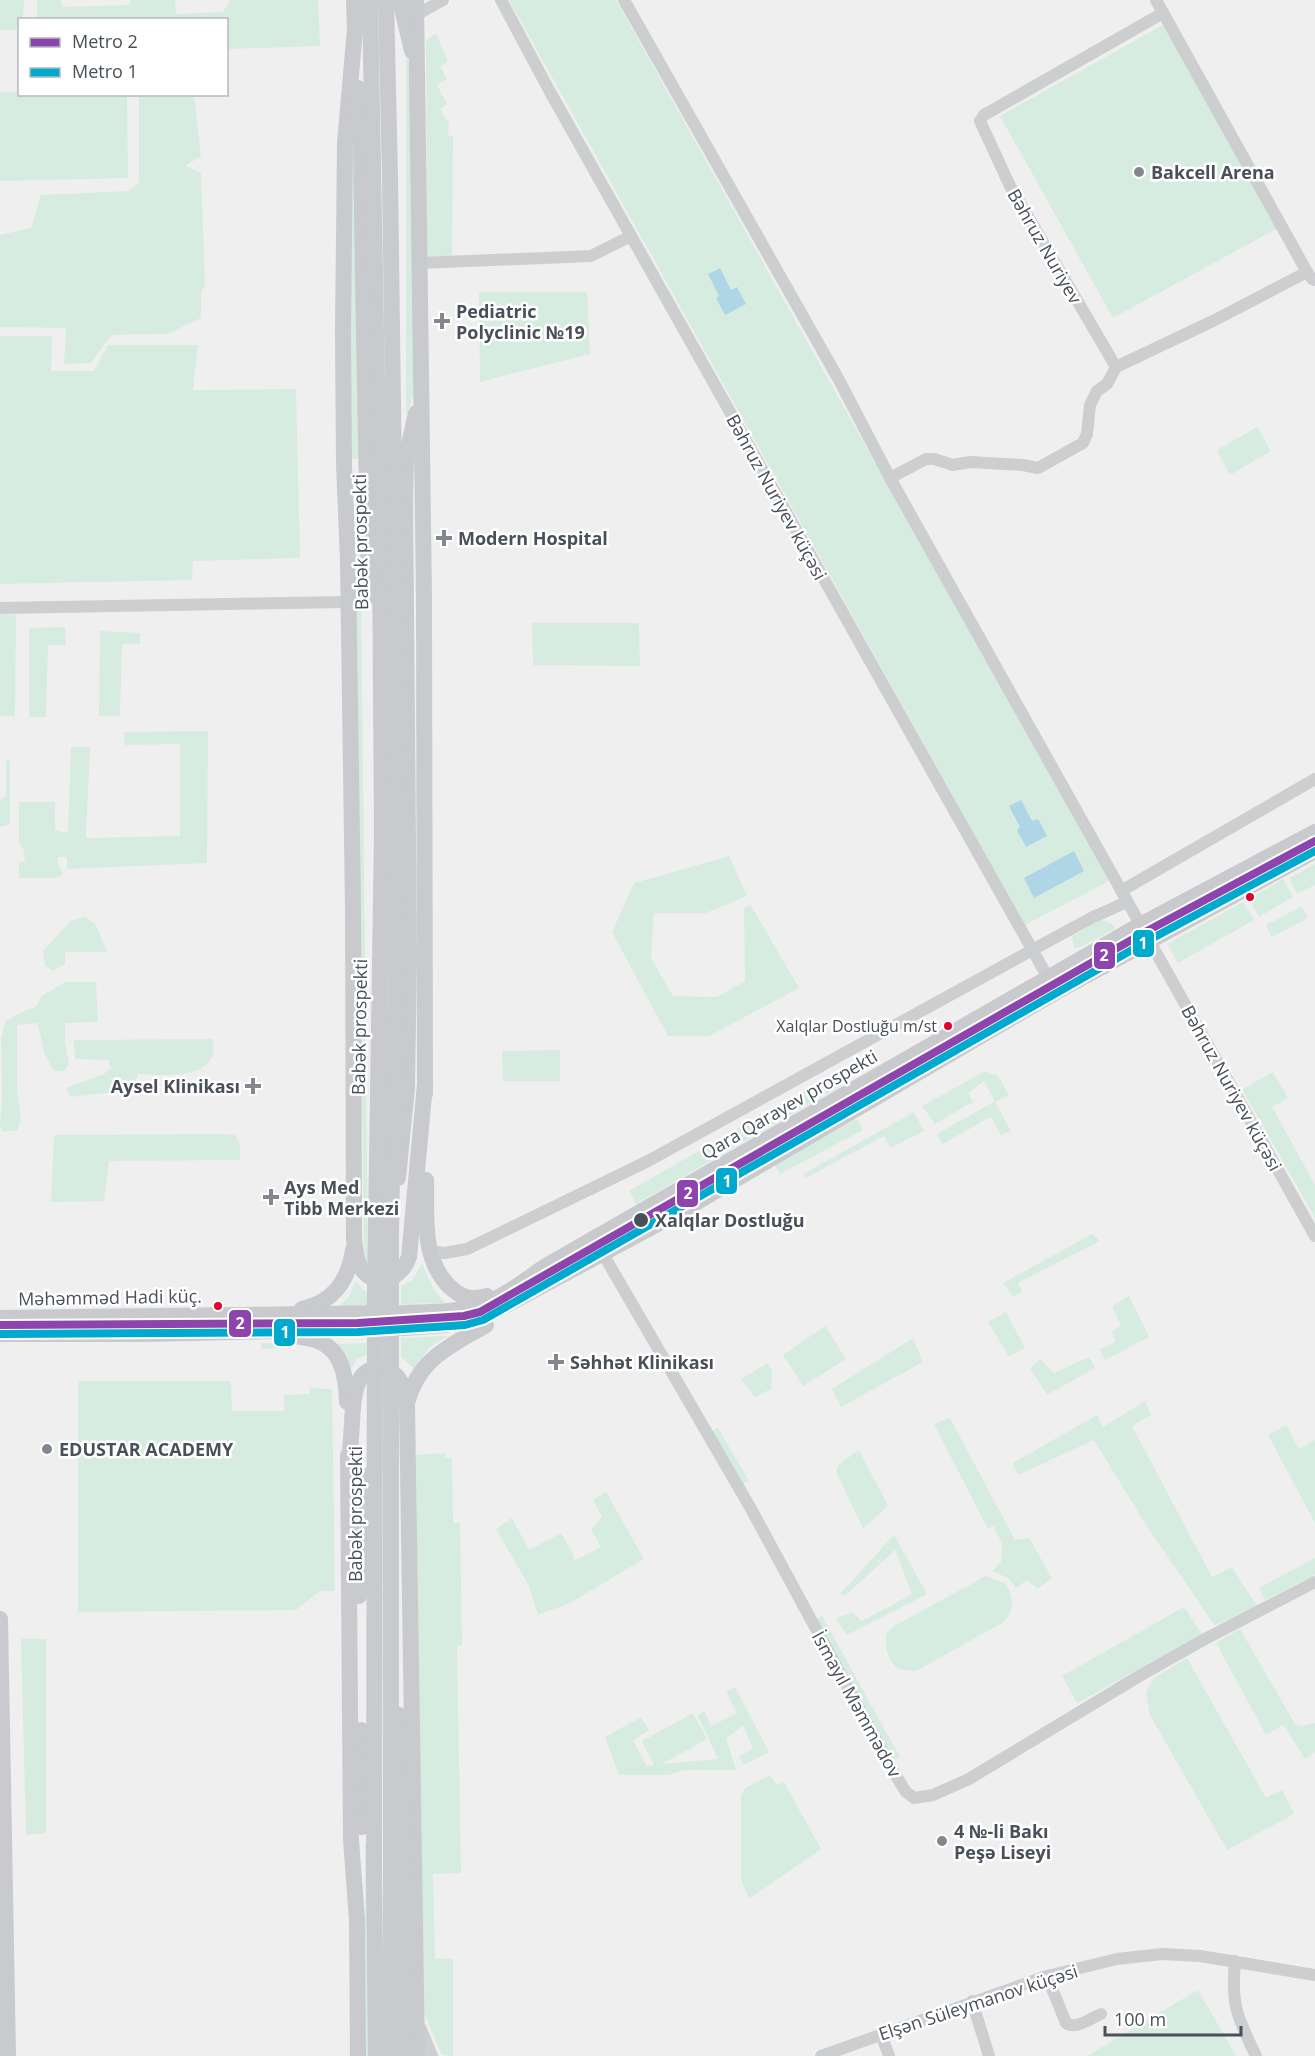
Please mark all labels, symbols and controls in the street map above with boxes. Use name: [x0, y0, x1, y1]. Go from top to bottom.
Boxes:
legend: [18, 18, 228, 96]
text: Metro 2: [72, 29, 138, 53]
text: Metro 1: [72, 59, 138, 83]
place label: Bakcell Arena: [1151, 160, 1275, 184]
marker: Bakcell Arena: [1132, 165, 1146, 179]
street label: Bəhruz Nuriyev: [1002, 184, 1088, 308]
place label: Pediatric Polyclinic №19: [456, 299, 585, 344]
marker: Pediatric Polyclinic №19: [433, 312, 451, 330]
street label: Bəhruz Nuriyev küçəsi: [721, 410, 833, 584]
street label: Babək prospekti: [347, 474, 373, 610]
place label: Modern Hospital: [458, 526, 608, 550]
marker: Modern Hospital: [435, 529, 453, 547]
unlabelled marker: [1244, 891, 1256, 903]
line badge: 1: [1132, 929, 1155, 958]
text: 1: [1138, 932, 1148, 954]
line badge: 2: [1093, 941, 1116, 970]
text: 2: [1099, 944, 1109, 966]
street label: Babək prospekti: [346, 959, 372, 1095]
street label: Bəhruz Nuriyev küçəsi: [1176, 1001, 1288, 1175]
place label: Xalqlar Dostluğu m/st: [776, 1015, 937, 1037]
marker: Xalqlar Dostluğu m/st: [942, 1020, 954, 1032]
street label: Qara Qarayev prospekti: [697, 1044, 881, 1164]
place label: Aysel Klinikası: [111, 1074, 240, 1098]
marker: Aysel Klinikası: [244, 1077, 262, 1095]
line badge: 1: [715, 1167, 738, 1195]
text: 1: [722, 1170, 732, 1192]
place label: Ays Med Tibb Merkezi: [284, 1175, 399, 1220]
line badge: 2: [676, 1179, 699, 1208]
text: 2: [683, 1182, 693, 1204]
marker: Ays Med Tibb Merkezi: [262, 1188, 280, 1206]
place label: Xalqlar Dostluğu: [655, 1208, 805, 1232]
marker: Xalqlar Dostluğu: [632, 1211, 650, 1229]
street label: Məhəmməd Hadi küç.: [18, 1283, 202, 1311]
unlabelled marker: [212, 1300, 224, 1312]
line badge: 2: [228, 1309, 252, 1338]
text: 2: [235, 1312, 245, 1334]
line badge: 1: [273, 1318, 296, 1347]
text: 1: [280, 1321, 290, 1343]
place label: Səhhət Klinikası: [570, 1350, 714, 1374]
marker: Səhhət Klinikası: [547, 1353, 565, 1371]
place label: EDUSTAR ACADEMY: [59, 1437, 234, 1461]
marker: EDUSTAR ACADEMY: [40, 1442, 54, 1456]
street label: Babək prospekti: [343, 1446, 367, 1582]
street label: İsmayıl Məmmədov: [807, 1627, 907, 1781]
place label: 4 №-li Bakı Peşə Liseyi: [954, 1819, 1051, 1864]
marker: 4 №-li Bakı Peşə Liseyi: [935, 1834, 949, 1848]
street label: Elşən Süleymanov küçəsi: [875, 1958, 1081, 2046]
scale bar: [1105, 1999, 1242, 2037]
text: 100 m: [1114, 2007, 1166, 2031]

